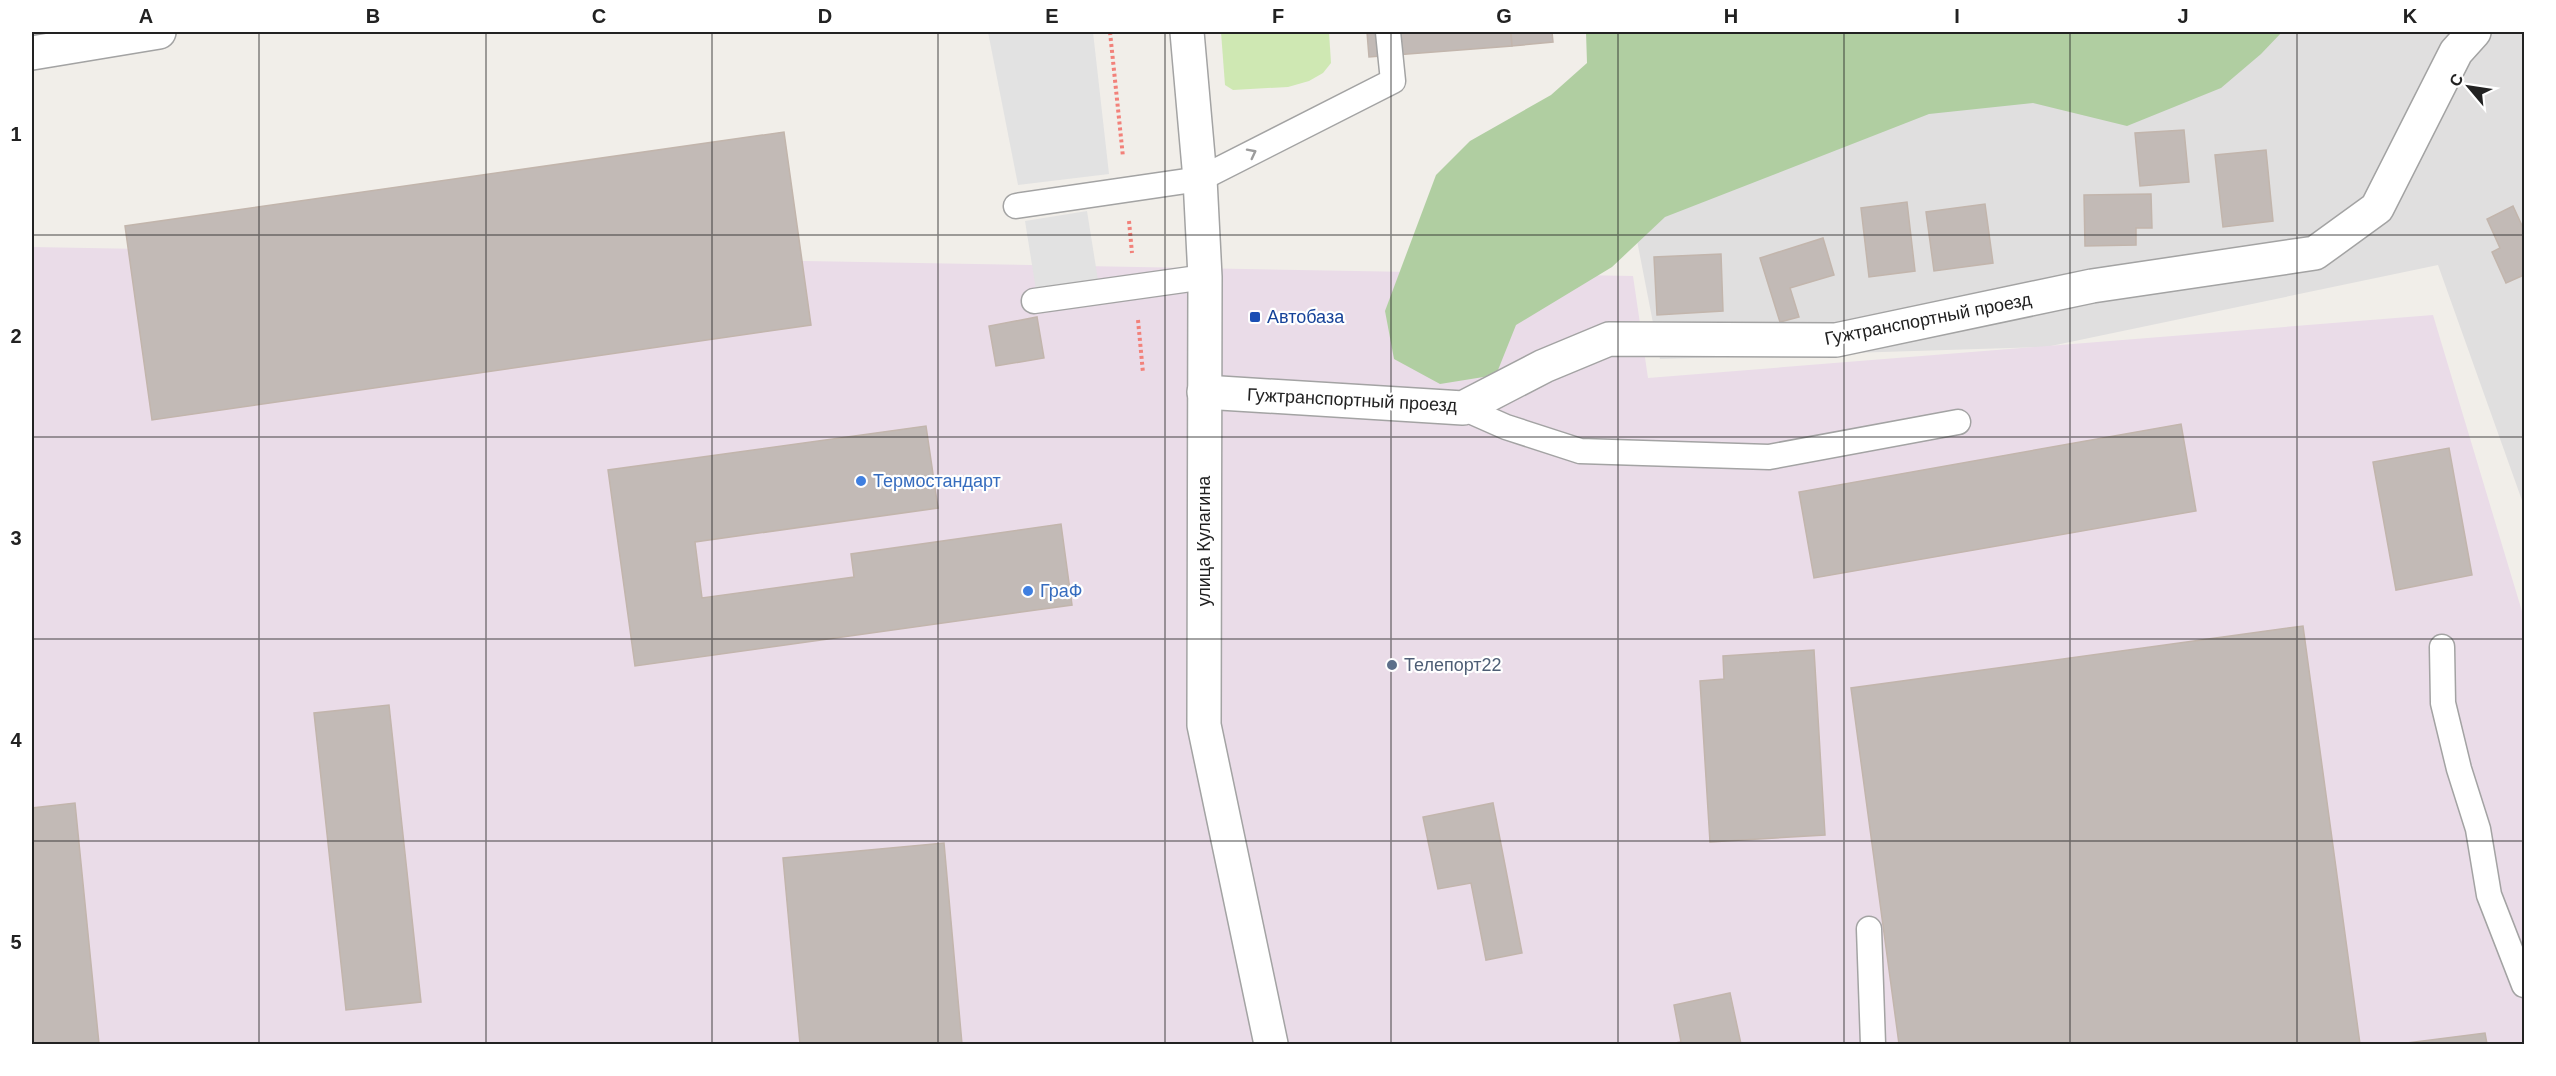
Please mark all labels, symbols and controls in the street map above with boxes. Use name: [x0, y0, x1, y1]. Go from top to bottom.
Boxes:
text: A: [139, 5, 153, 27]
text: B: [366, 5, 380, 27]
text: C: [592, 5, 606, 27]
text: D: [818, 5, 832, 27]
text: E: [1045, 5, 1059, 27]
text: F: [1272, 5, 1284, 27]
text: G: [1496, 5, 1512, 27]
text: H: [1724, 5, 1738, 27]
text: I: [1954, 5, 1960, 27]
text: J: [2177, 5, 2189, 27]
text: K: [2403, 5, 2418, 27]
north arrow: [2439, 57, 2499, 117]
text: С: [2446, 70, 2467, 89]
text: 1: [10, 123, 22, 145]
one-way arrow: [1245, 149, 1256, 160]
street label: Гужтранспортный проезд: [1823, 289, 2034, 349]
place label: Автобаза: [1267, 307, 1345, 327]
marker: Автобаза: [1248, 310, 1262, 324]
text: 2: [10, 325, 22, 347]
street label: Гужтранспортный проезд: [1246, 385, 1458, 416]
place label: Термостандарт: [873, 471, 1001, 491]
marker: Термостандарт: [854, 474, 868, 488]
street label: улица Кулагина: [1194, 475, 1214, 606]
text: 3: [10, 527, 22, 549]
place label: ГраФ: [1040, 581, 1082, 601]
marker: ГраФ: [1021, 584, 1035, 598]
place label: Телепорт22: [1404, 655, 1502, 675]
marker: Телепорт22: [1385, 658, 1399, 672]
text: 4: [10, 729, 22, 751]
text: 5: [10, 931, 22, 953]

